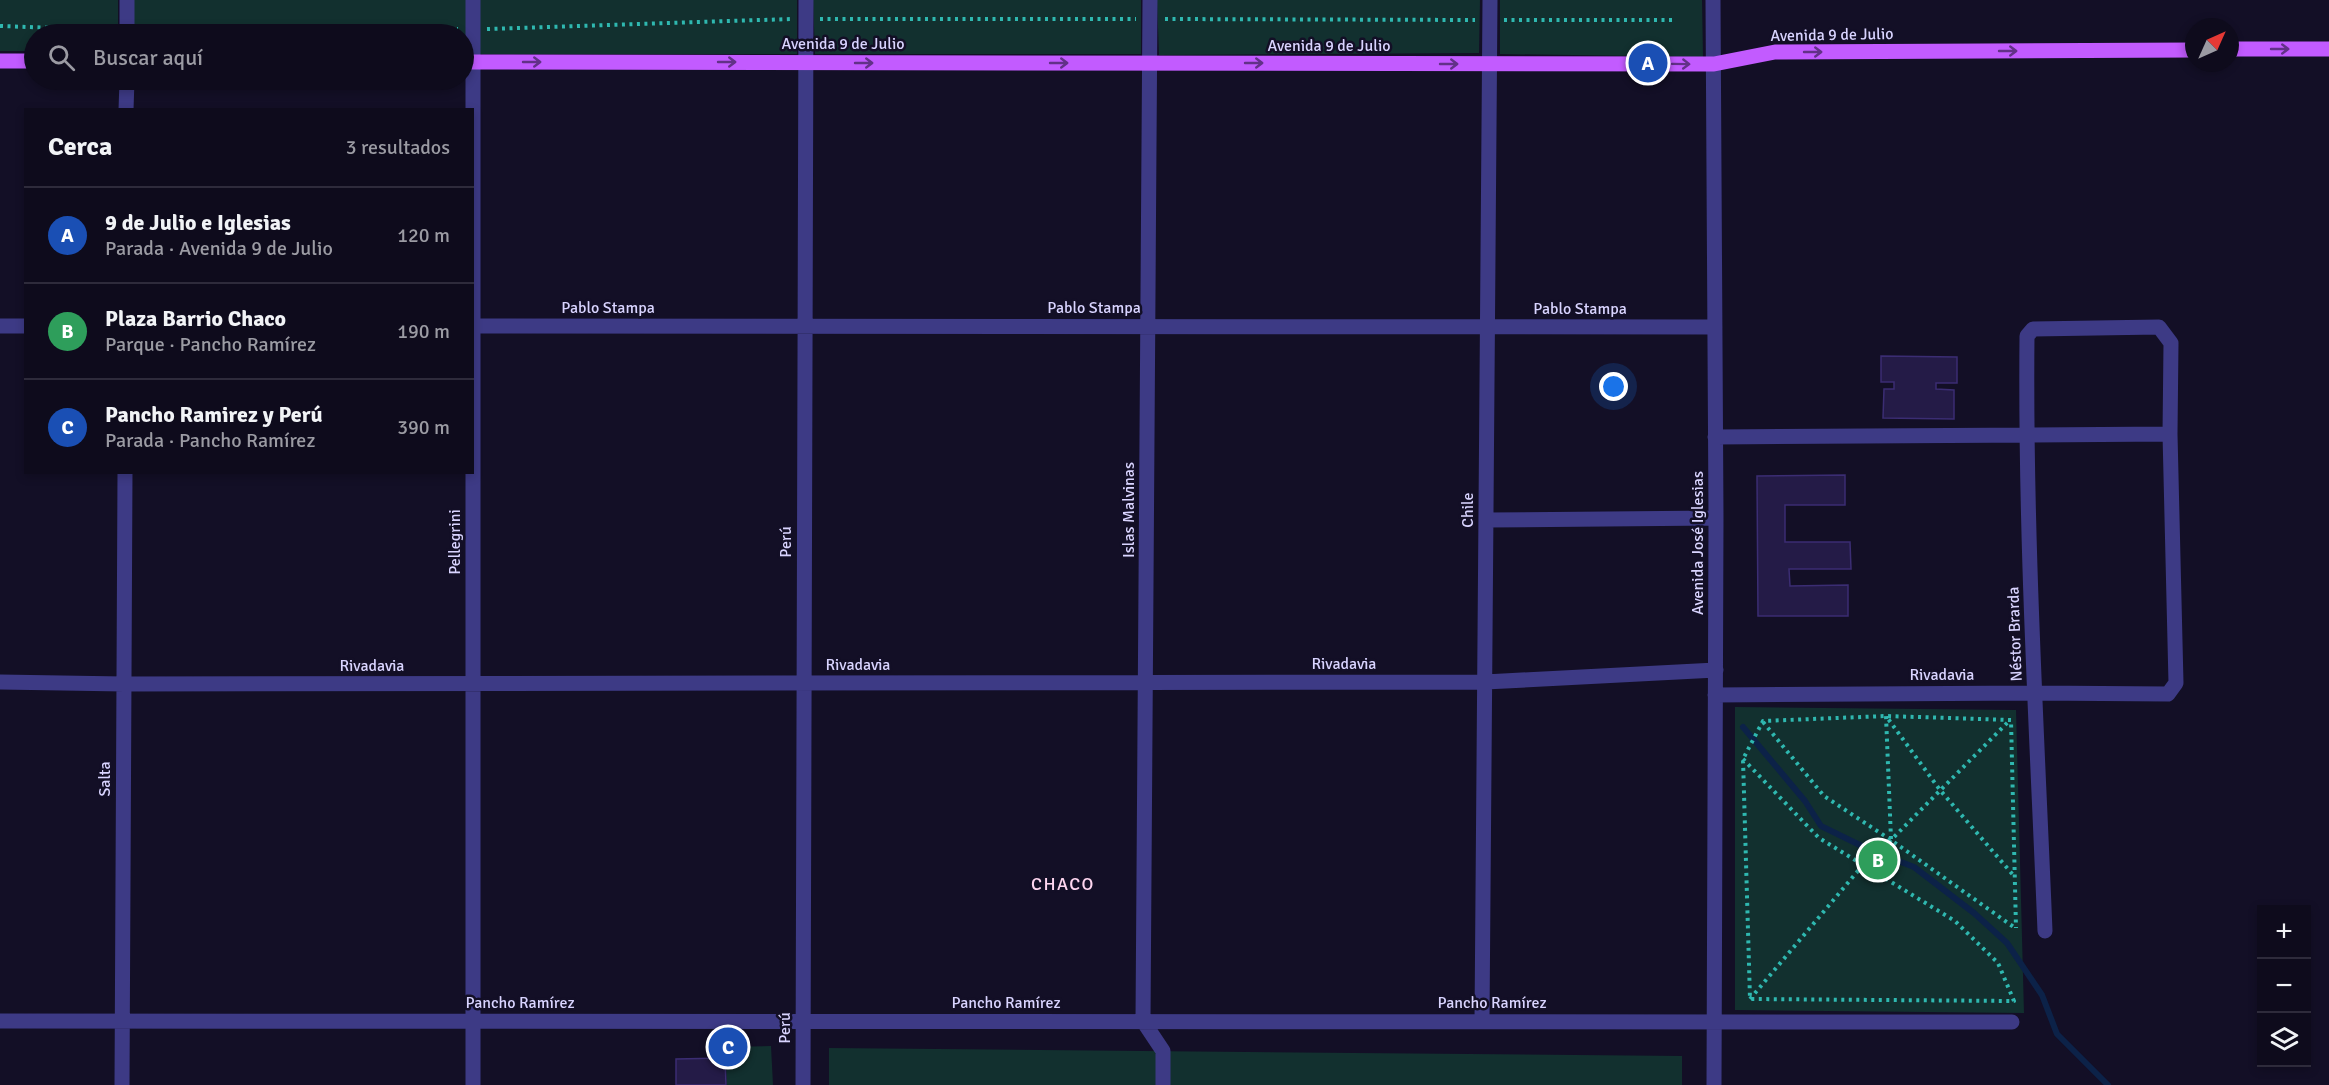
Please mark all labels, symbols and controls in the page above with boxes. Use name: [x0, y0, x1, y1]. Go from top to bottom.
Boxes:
north arrow: [2185, 18, 2239, 72]
search box: [24, 24, 474, 90]
street label: Avenida 9 de Julio: [1770, 24, 1894, 46]
street label: Avenida 9 de Julio: [781, 34, 905, 54]
street label: Avenida 9 de Julio: [1267, 36, 1391, 56]
pin: A: [1628, 40, 1668, 86]
icon: search: [45, 41, 78, 74]
one-way arrow: [2269, 43, 2289, 55]
text: Buscar aquí: [93, 44, 203, 71]
one-way arrow: [1997, 45, 2017, 57]
one-way arrow: [1802, 46, 1822, 57]
one-way arrow: [521, 56, 541, 68]
one-way arrow: [716, 56, 736, 68]
one-way arrow: [854, 57, 874, 69]
one-way arrow: [1049, 57, 1069, 69]
one-way arrow: [1244, 57, 1264, 69]
one-way arrow: [1439, 58, 1459, 70]
one-way arrow: [1670, 58, 1690, 70]
text: Cerca: [48, 131, 112, 163]
text: 3 resultados: [346, 135, 450, 160]
text: 9 de Julio e Iglesias: [105, 209, 291, 236]
text: A: [61, 223, 74, 248]
text: 120 m: [397, 223, 450, 248]
text: Parada · Avenida 9 de Julio: [105, 236, 333, 261]
street label: Pablo Stampa: [561, 298, 655, 318]
street label: Pablo Stampa: [1047, 298, 1141, 318]
street label: Pablo Stampa: [1533, 299, 1627, 319]
text: Plaza Barrio Chaco: [105, 305, 286, 332]
text: B: [61, 319, 74, 344]
text: 190 m: [397, 319, 450, 344]
text: Parque · Pancho Ramírez: [105, 332, 316, 357]
your location: [1599, 372, 1628, 401]
text: Pancho Ramirez y Perú: [105, 401, 323, 428]
text: C: [61, 415, 74, 440]
text: 390 m: [397, 415, 450, 440]
text: Parada · Pancho Ramírez: [105, 428, 315, 453]
street label: Islas Malvinas: [1119, 462, 1139, 558]
street label: Avenida José Iglesias: [1688, 471, 1708, 615]
street label: Chile: [1458, 492, 1478, 528]
street label: Pellegrini: [445, 509, 465, 575]
street label: Perú: [776, 526, 796, 558]
street label: Néstor Brarda: [2003, 586, 2027, 682]
street label: Rivadavia: [1312, 654, 1376, 674]
street label: Rivadavia: [826, 655, 890, 675]
street label: Rivadavia: [340, 656, 404, 676]
street label: Rivadavia: [1910, 665, 1974, 685]
street label: Salta: [95, 761, 115, 797]
pin: B: [1858, 838, 1898, 882]
district label: CHACO: [1031, 873, 1095, 895]
map controls: [2257, 905, 2311, 1067]
button: +: [2257, 905, 2311, 959]
button: −: [2257, 959, 2311, 1013]
street label: Pancho Ramírez: [465, 993, 575, 1013]
street label: Pancho Ramírez: [951, 993, 1061, 1013]
street label: Pancho Ramírez: [1437, 993, 1547, 1013]
street label: Perú: [775, 1012, 795, 1044]
button: layers: [2257, 1013, 2311, 1067]
pin: C: [708, 1024, 748, 1070]

